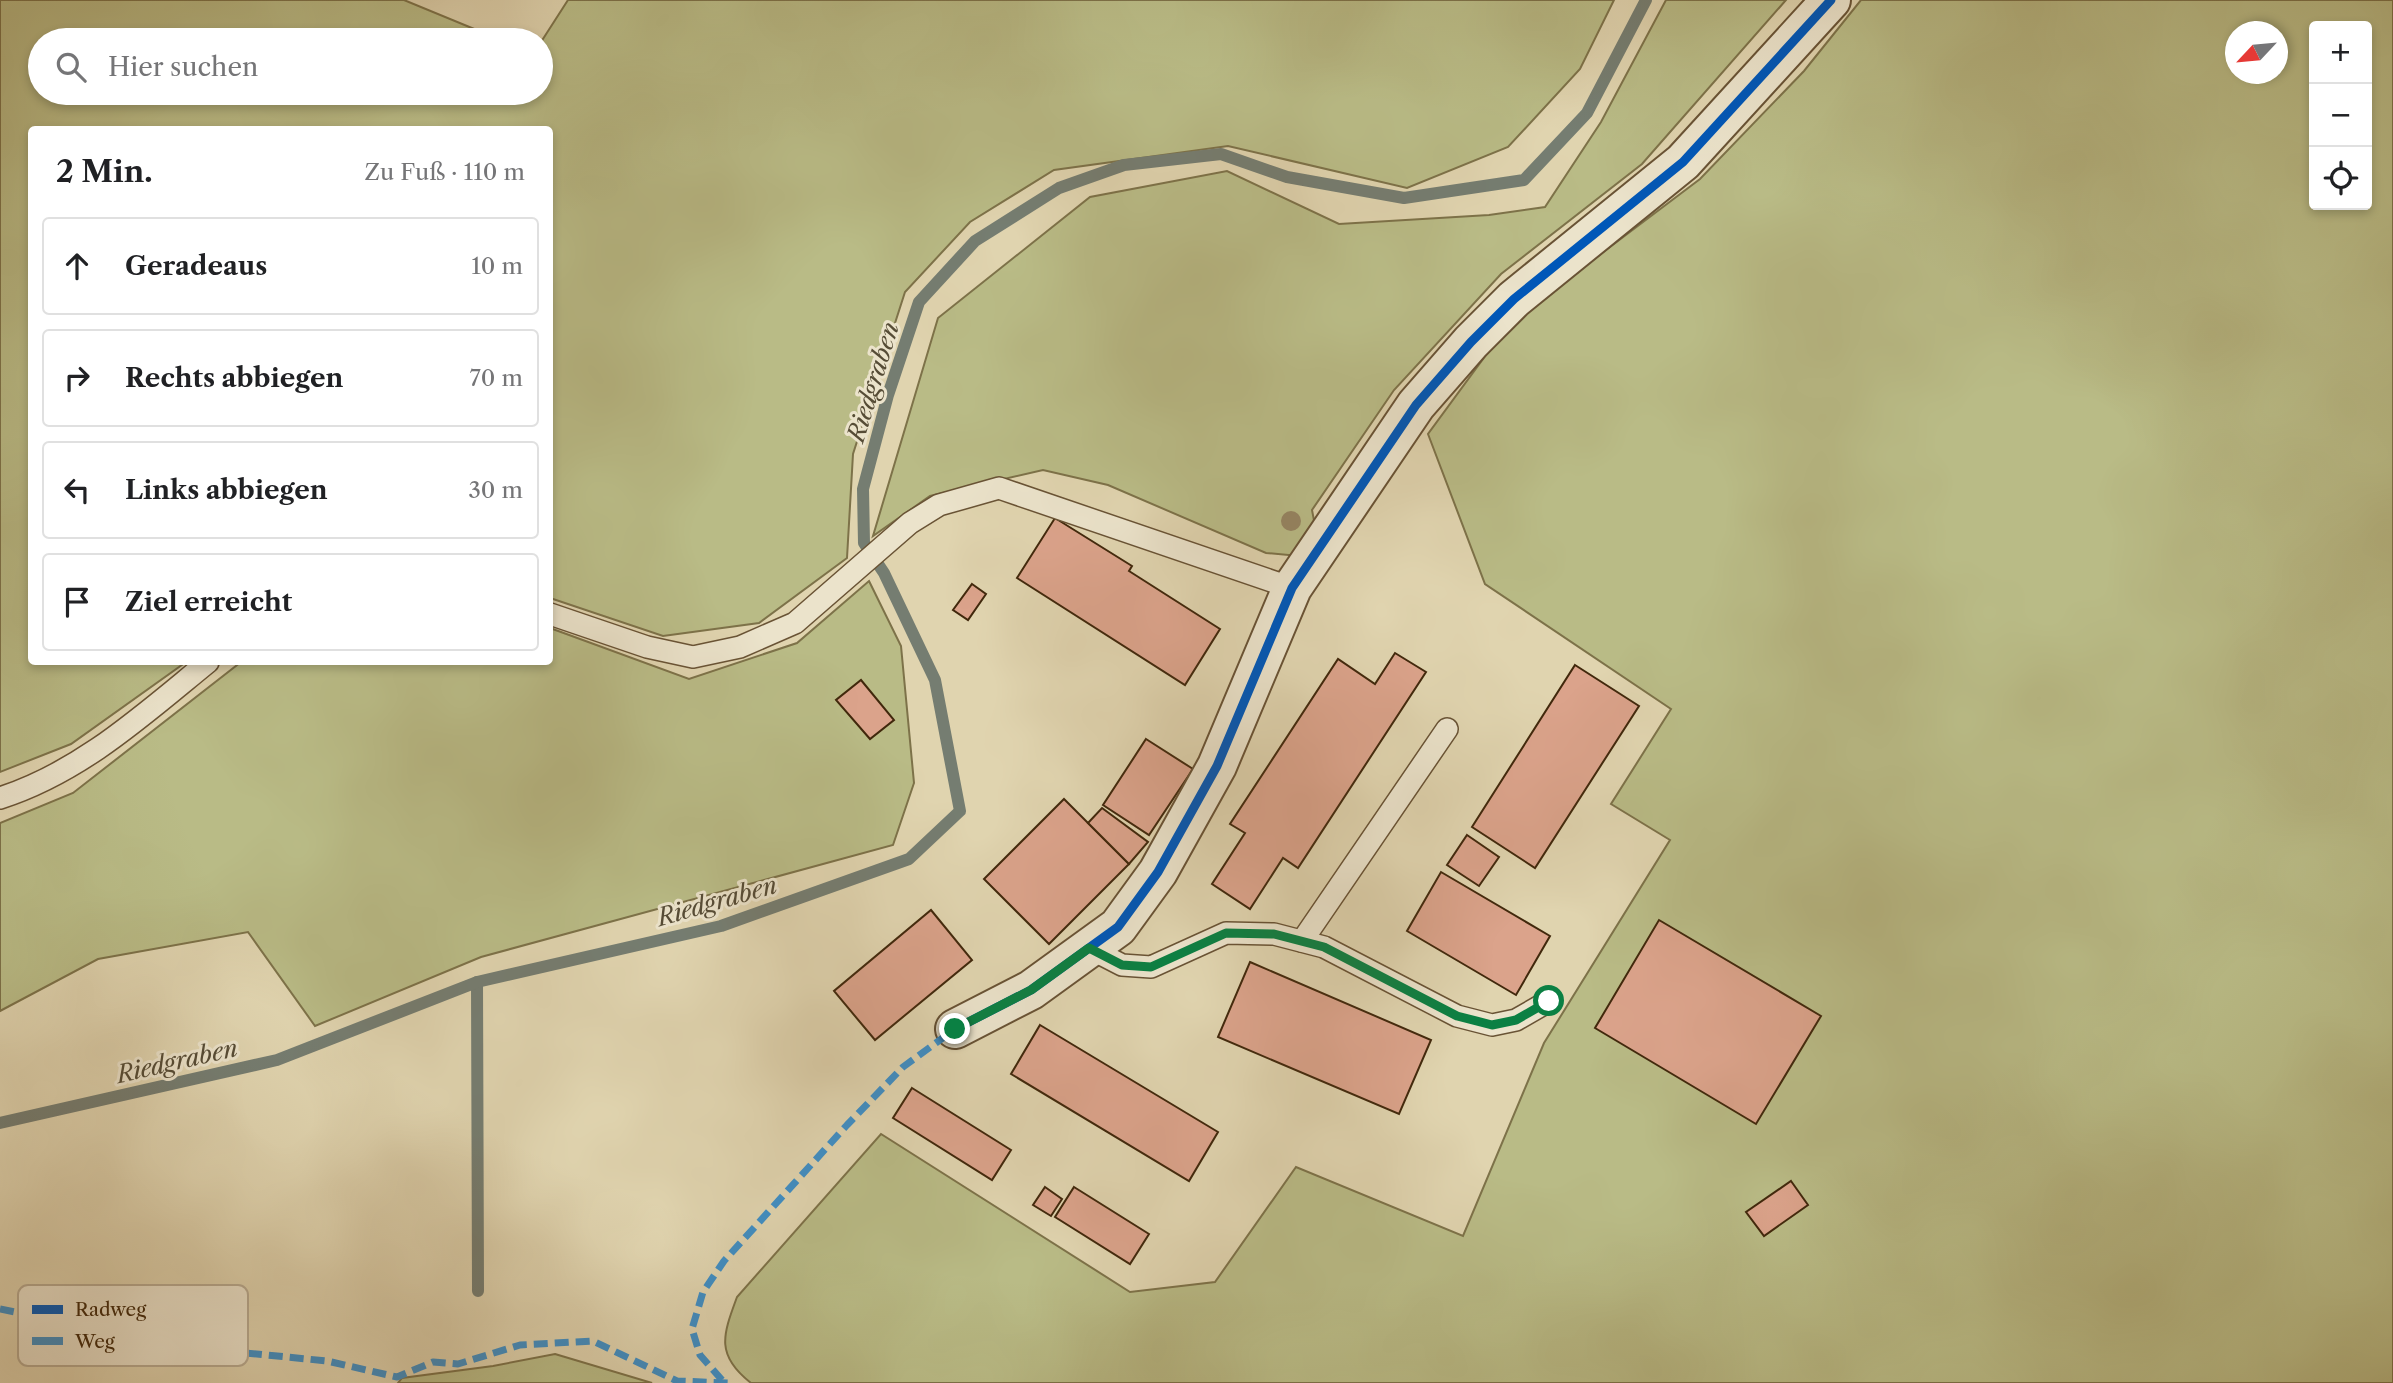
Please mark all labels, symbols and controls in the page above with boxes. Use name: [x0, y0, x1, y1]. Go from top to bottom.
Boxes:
north arrow: [2225, 21, 2288, 84]
map controls: [2309, 21, 2372, 210]
button: +: [2309, 21, 2372, 84]
search box: [28, 28, 553, 105]
icon: search: [52, 48, 90, 86]
text: Hier suchen: [108, 51, 258, 83]
button: −: [2309, 84, 2372, 147]
button: locate: [2309, 147, 2372, 210]
text: 2 Min.: [56, 153, 153, 190]
text: Zu Fuß · 110 m: [365, 158, 525, 186]
icon: ahead: [58, 247, 96, 285]
text: Geradeaus: [125, 250, 267, 282]
text: 10 m: [471, 252, 523, 280]
water label: Riedgraben: [840, 319, 905, 447]
icon: right: [58, 359, 96, 397]
text: Rechts abbiegen: [125, 362, 343, 394]
text: 70 m: [470, 364, 523, 392]
icon: left: [58, 471, 96, 509]
text: Links abbiegen: [125, 474, 328, 506]
text: 30 m: [468, 476, 523, 504]
icon: arrive: [58, 583, 96, 621]
text: Ziel erreicht: [125, 586, 292, 618]
water label: Riedgraben: [652, 870, 780, 933]
route start: [1533, 985, 1564, 1016]
route end: [939, 1013, 970, 1044]
water label: Riedgraben: [112, 1033, 240, 1089]
legend: [18, 1285, 248, 1366]
text: Radweg: [75, 1298, 147, 1321]
text: Weg: [74, 1330, 116, 1353]

